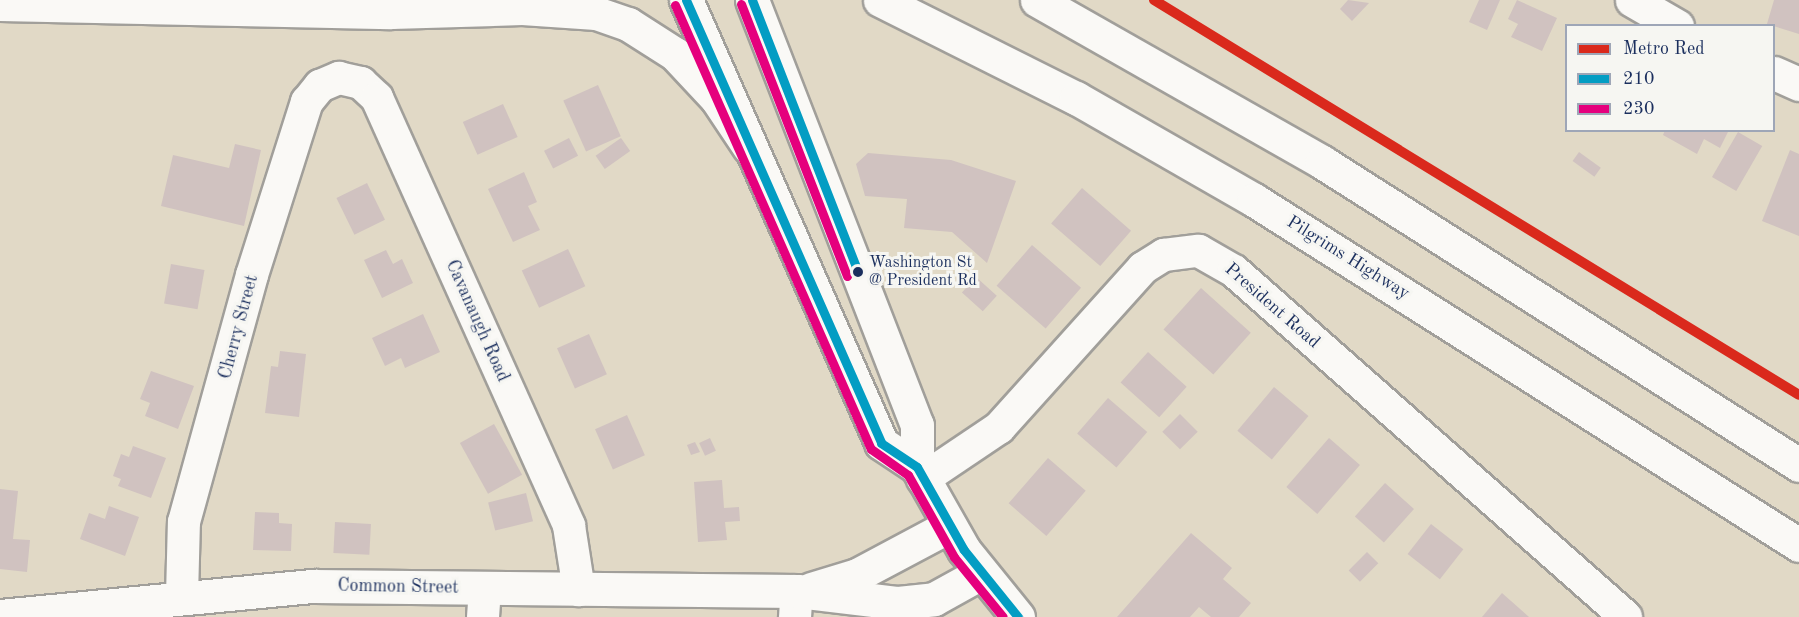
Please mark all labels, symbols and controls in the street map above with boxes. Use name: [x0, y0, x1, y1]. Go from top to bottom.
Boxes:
legend: [1565, 24, 1775, 132]
text: Metro Red: [1623, 40, 1705, 58]
text: 210: [1623, 70, 1654, 88]
text: 230: [1623, 100, 1654, 118]
street label: Pilgrims Highway: [1282, 211, 1414, 305]
place label: Washington St @ President Rd: [869, 253, 977, 291]
street label: Cavanaugh Road: [440, 257, 514, 385]
street label: President Road: [1220, 259, 1324, 353]
marker: Washington St @ President Rd: [852, 266, 864, 278]
street label: Cherry Street: [215, 272, 263, 382]
street label: Common Street: [337, 575, 459, 599]

